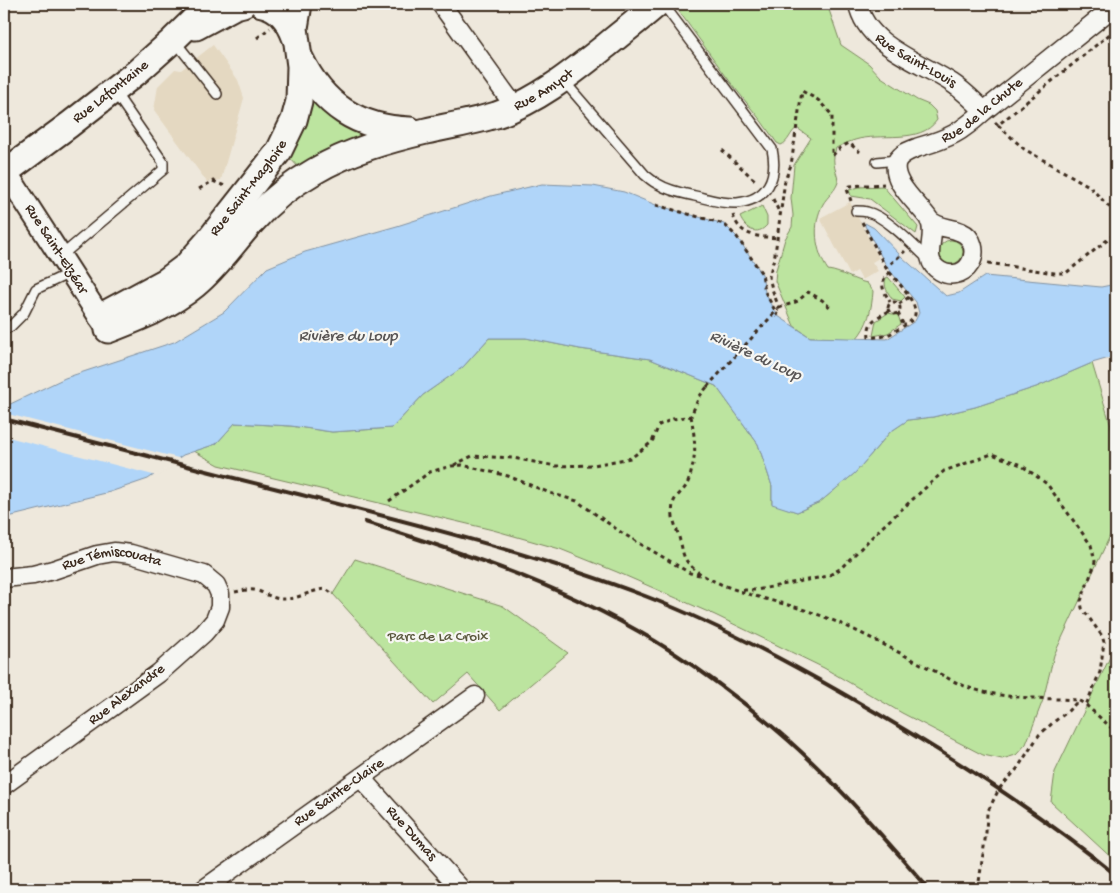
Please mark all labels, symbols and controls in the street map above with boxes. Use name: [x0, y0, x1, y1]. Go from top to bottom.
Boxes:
street label: Rue Saint-Louis: [871, 30, 960, 93]
street label: Rue Lafontaine: [69, 56, 153, 128]
street label: Rue Amyot: [511, 64, 579, 116]
street label: Rue de la Chute: [939, 74, 1027, 148]
street label: Rue Saint-Magloire: [206, 137, 292, 240]
street label: Rue Saint-Elzéar: [20, 201, 92, 299]
water label: Rivière du Loup: [299, 328, 398, 347]
water label: Rivière du Loup: [706, 328, 805, 387]
street label: Rue Témiscouata: [60, 543, 164, 575]
park label: Parc de La Croix: [387, 628, 488, 646]
street label: Rue Alexandre: [85, 660, 169, 730]
street label: Rue Sainte-Claire: [291, 754, 388, 831]
street label: Rue Dumas: [382, 803, 441, 865]

